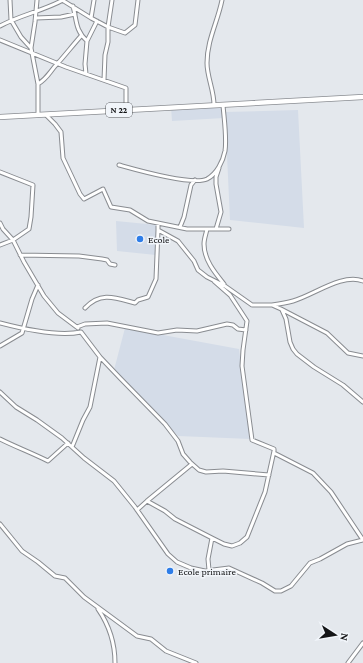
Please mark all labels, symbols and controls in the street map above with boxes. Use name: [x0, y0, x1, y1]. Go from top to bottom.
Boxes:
road number: N 22: [106, 103, 132, 117]
marker: Ecole: [135, 234, 145, 244]
place label: Ecole: [148, 234, 170, 245]
marker: Ecole primaire: [165, 566, 175, 576]
place label: Ecole primaire: [178, 566, 236, 577]
north arrow: [315, 615, 355, 655]
text: N: [338, 632, 351, 642]

